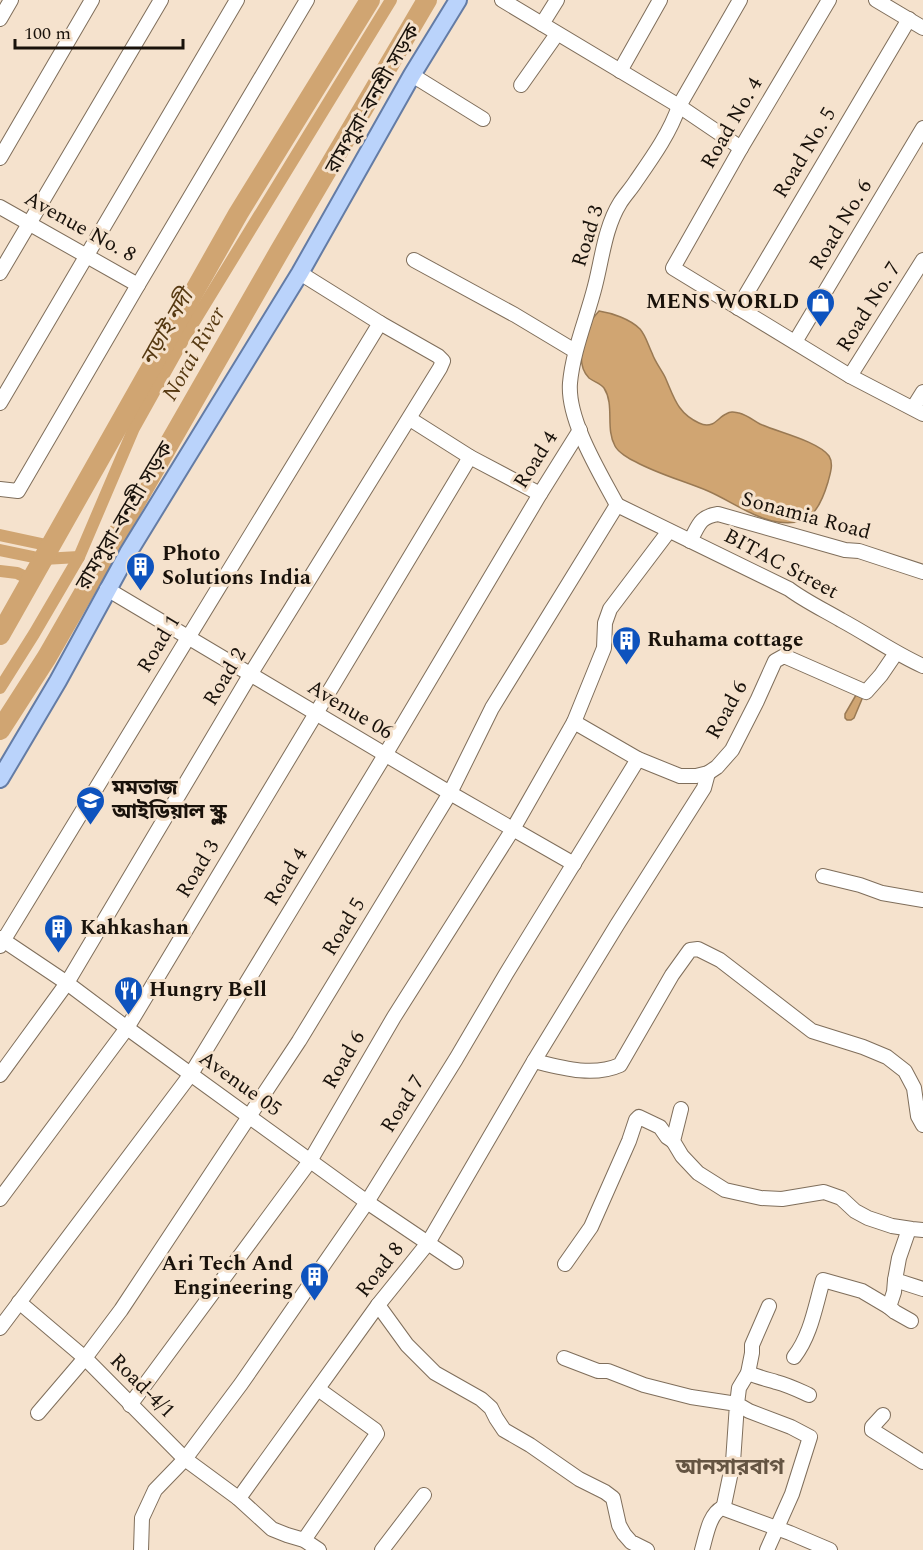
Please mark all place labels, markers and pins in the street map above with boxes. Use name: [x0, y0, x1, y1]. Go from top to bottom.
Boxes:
place label: MENS WORLD: [646, 286, 799, 318]
shop icon: MENS WORLD: [804, 286, 836, 328]
place label: Photo Solutions India: [162, 538, 311, 594]
building icon: Photo Solutions India: [125, 550, 157, 592]
building icon: Ruhama cottage: [610, 624, 642, 666]
place label: Ruhama cottage: [647, 624, 803, 656]
place label: মমতাজ আইডিয়াল স্কুল: [111, 772, 228, 828]
school or university icon: মমতাজ আইডিয়াল স্কুল: [75, 784, 107, 826]
building icon: Kahkashan: [43, 912, 75, 954]
place label: Kahkashan: [80, 912, 189, 944]
restaurant icon: Hungry Bell: [112, 974, 144, 1016]
place label: Hungry Bell: [149, 974, 267, 1006]
place label: Ari Tech And Engineering: [162, 1248, 293, 1304]
building icon: Ari Tech And Engineering: [298, 1260, 330, 1302]

